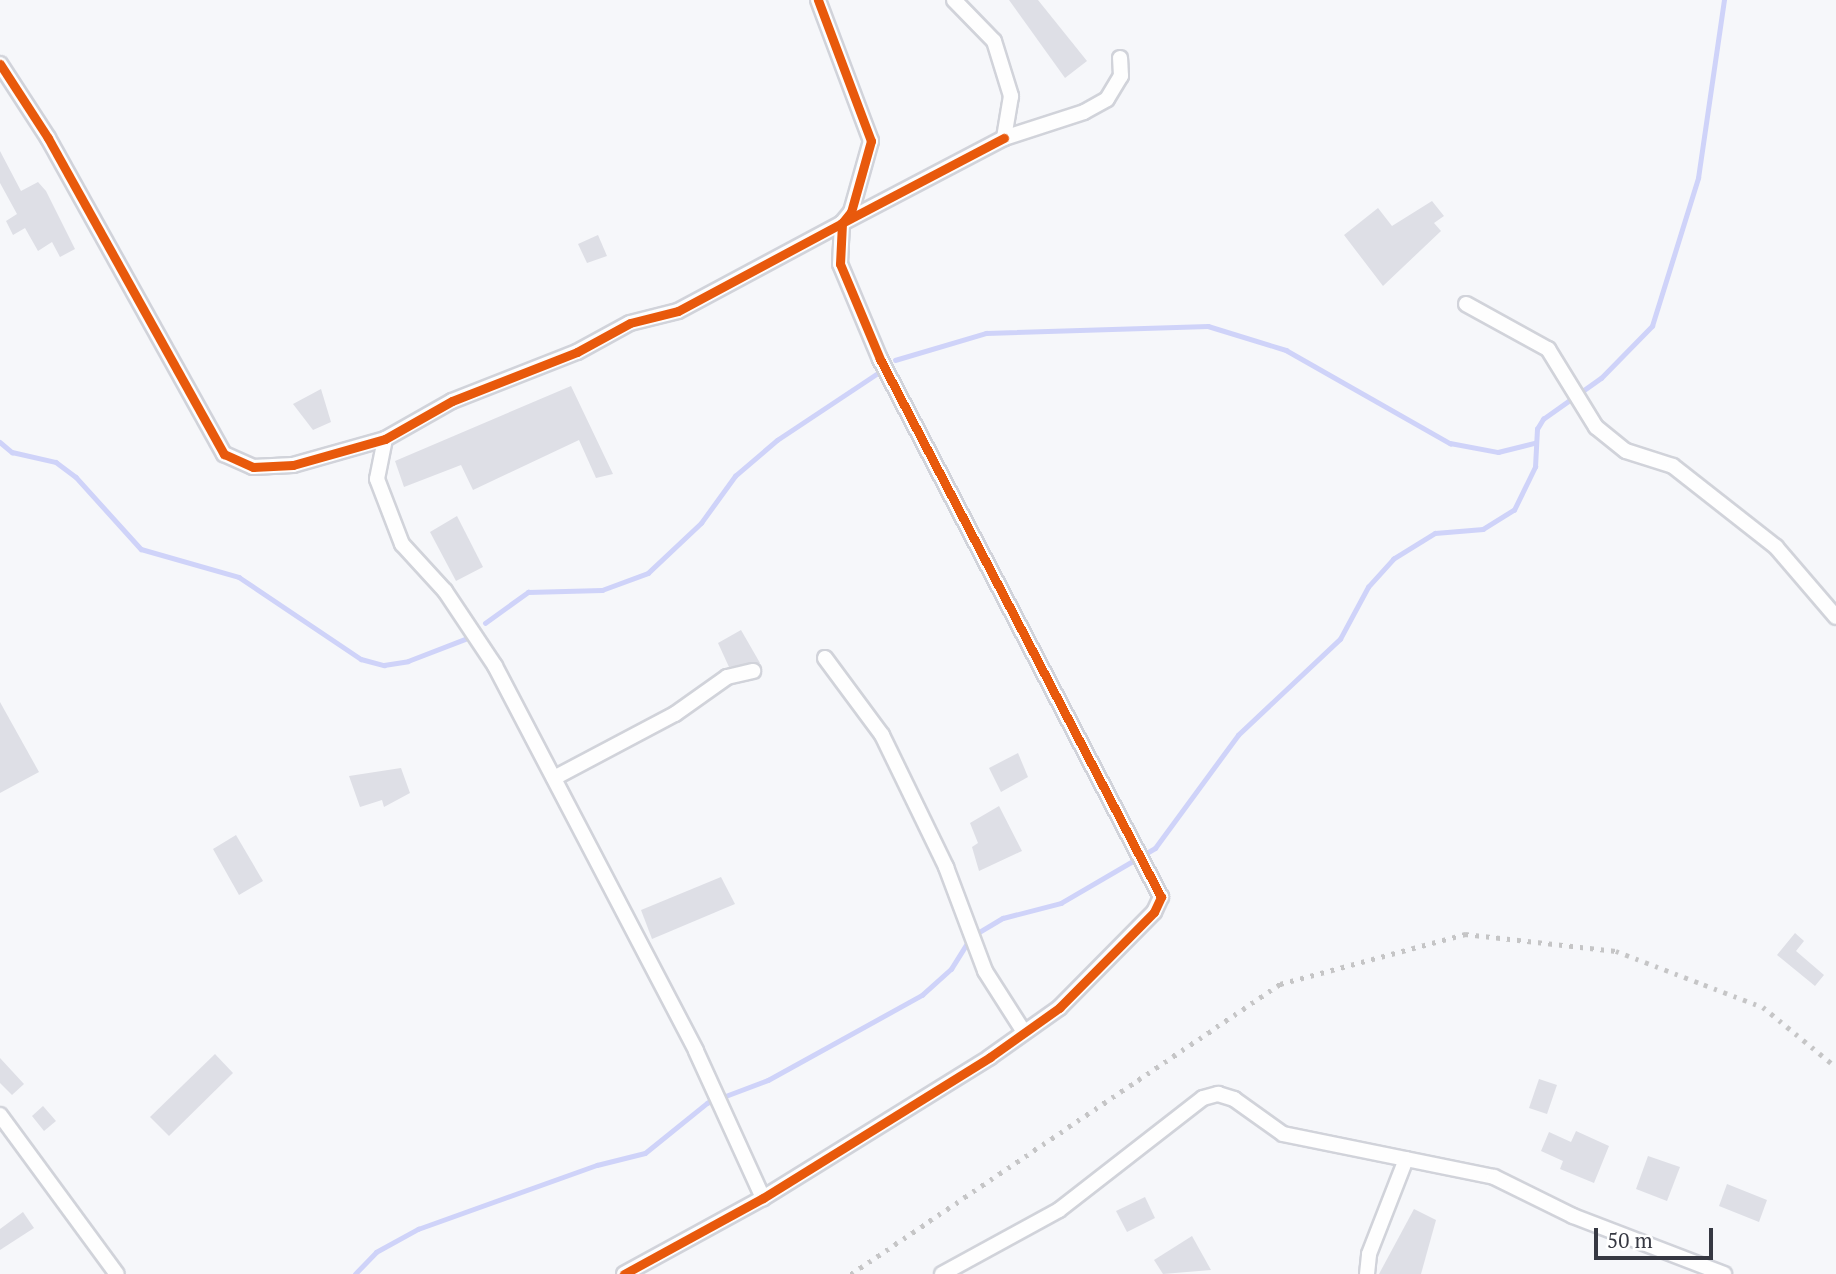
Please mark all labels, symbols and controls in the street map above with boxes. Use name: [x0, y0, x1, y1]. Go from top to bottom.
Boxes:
scale bar: [1598, 1214, 1717, 1258]
text: 50 m: [1607, 1226, 1653, 1254]

